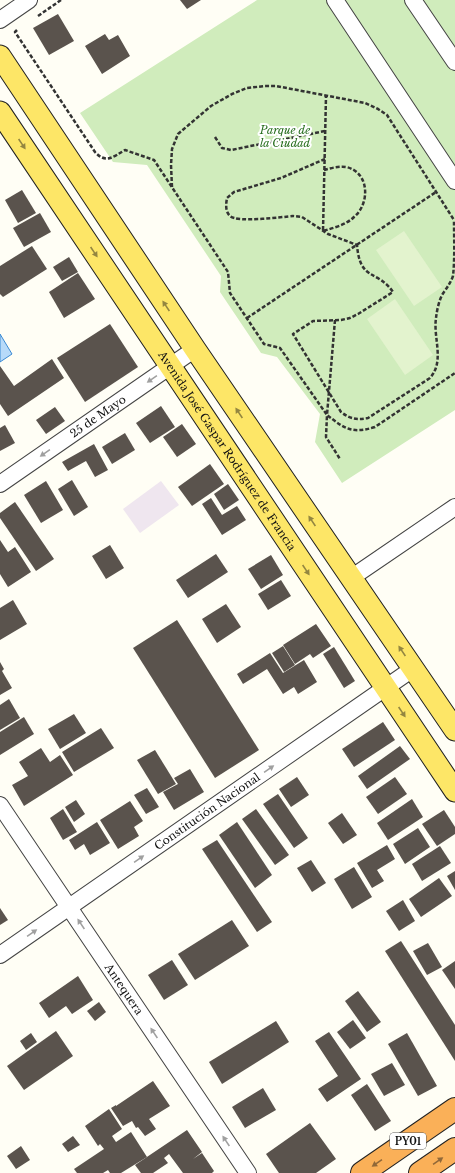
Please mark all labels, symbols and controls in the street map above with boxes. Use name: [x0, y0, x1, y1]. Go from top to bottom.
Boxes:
park label: Parque de la Ciudad: [259, 123, 310, 150]
one-way arrow: [18, 139, 26, 149]
one-way arrow: [90, 247, 98, 257]
one-way arrow: [163, 300, 170, 311]
street label: Avenida José Gaspar Rodríguez de Francia: [155, 348, 300, 554]
one-way arrow: [146, 375, 157, 383]
street label: 25 de Mayo: [67, 392, 129, 441]
one-way arrow: [235, 408, 243, 419]
one-way arrow: [40, 449, 50, 457]
one-way arrow: [308, 516, 316, 526]
one-way arrow: [302, 564, 310, 575]
one-way arrow: [398, 646, 406, 656]
one-way arrow: [398, 707, 406, 718]
one-way arrow: [263, 765, 274, 773]
street label: Constitución Nacional: [152, 770, 263, 853]
one-way arrow: [134, 855, 144, 863]
one-way arrow: [77, 919, 85, 930]
one-way arrow: [27, 929, 37, 937]
street label: Antequera: [101, 960, 147, 1018]
one-way arrow: [150, 1027, 157, 1038]
road number: PY01: [390, 1133, 426, 1149]
one-way arrow: [222, 1135, 230, 1146]
one-way arrow: [432, 1157, 443, 1165]
one-way arrow: [371, 1159, 382, 1167]

